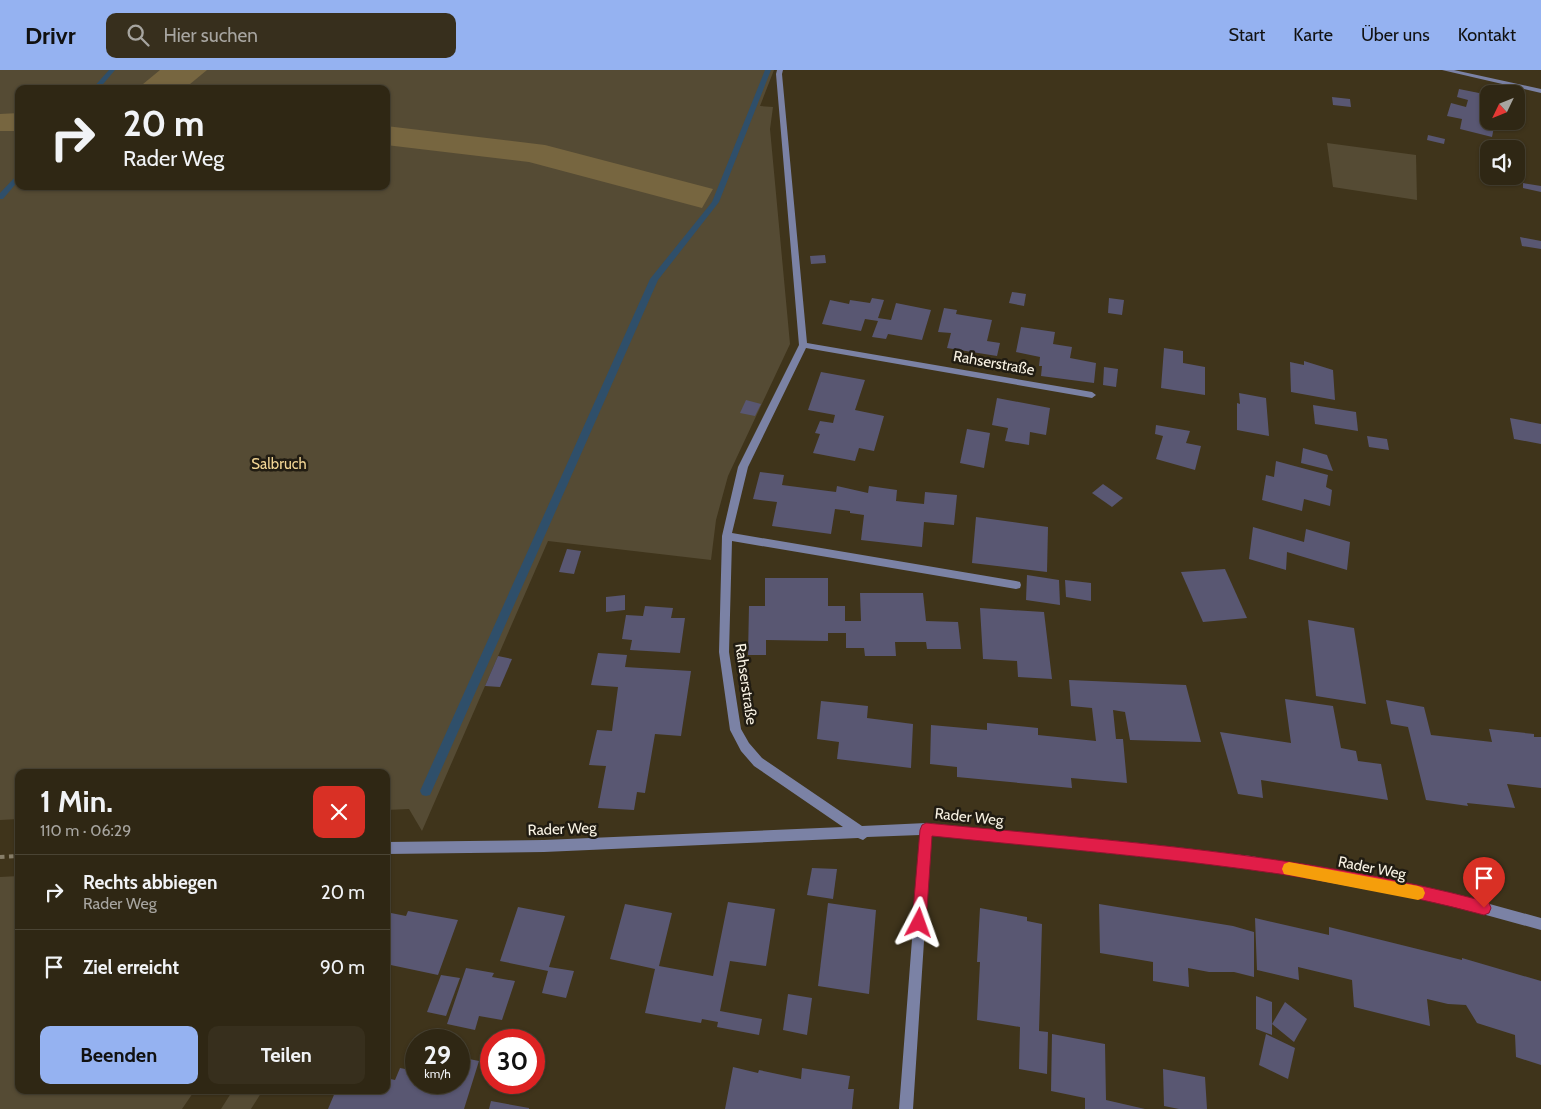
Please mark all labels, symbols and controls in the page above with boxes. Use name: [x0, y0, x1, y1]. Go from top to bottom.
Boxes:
search box: [106, 13, 456, 58]
text: Drivr: [25, 21, 76, 50]
icon: search: [124, 21, 152, 49]
text: Hier suchen: [164, 24, 258, 47]
text: Start: [1229, 24, 1265, 46]
text: Karte: [1293, 24, 1333, 46]
text: Über uns: [1361, 24, 1430, 46]
text: Kontakt: [1458, 24, 1516, 46]
north arrow: [1480, 85, 1525, 130]
map controls: [1480, 85, 1525, 185]
text: 20 m: [123, 102, 205, 145]
icon: right: [40, 105, 105, 170]
button: sound: [1480, 140, 1525, 185]
text: Rader Weg: [123, 145, 224, 172]
street label: Rahserstraße: [952, 347, 1036, 379]
park label: Salbruch: [251, 455, 307, 473]
street label: Rahserstraße: [731, 642, 761, 726]
text: 1 Min.: [40, 783, 113, 820]
button: close: [313, 786, 365, 838]
street label: Rader Weg: [934, 804, 1005, 830]
street label: Rader Weg: [527, 819, 597, 839]
text: 110 m · 06:29: [40, 821, 131, 840]
street label: Rader Weg: [1336, 853, 1408, 884]
pin: [1463, 857, 1505, 908]
icon: arrive: [1470, 864, 1498, 892]
text: Rechts abbiegen: [83, 871, 217, 894]
icon: right: [40, 878, 68, 906]
text: 20 m: [321, 881, 365, 904]
text: Rader Weg: [83, 894, 157, 913]
position arrow: [892, 896, 944, 948]
icon: arrive: [40, 953, 68, 981]
text: Ziel erreicht: [83, 956, 179, 979]
text: 90 m: [320, 956, 365, 979]
button: Beenden: [40, 1026, 198, 1084]
button: Teilen: [208, 1026, 365, 1084]
speed limit sign: 30: [480, 1029, 545, 1094]
text: 29: [424, 1040, 451, 1070]
text: km/h: [424, 1066, 451, 1081]

